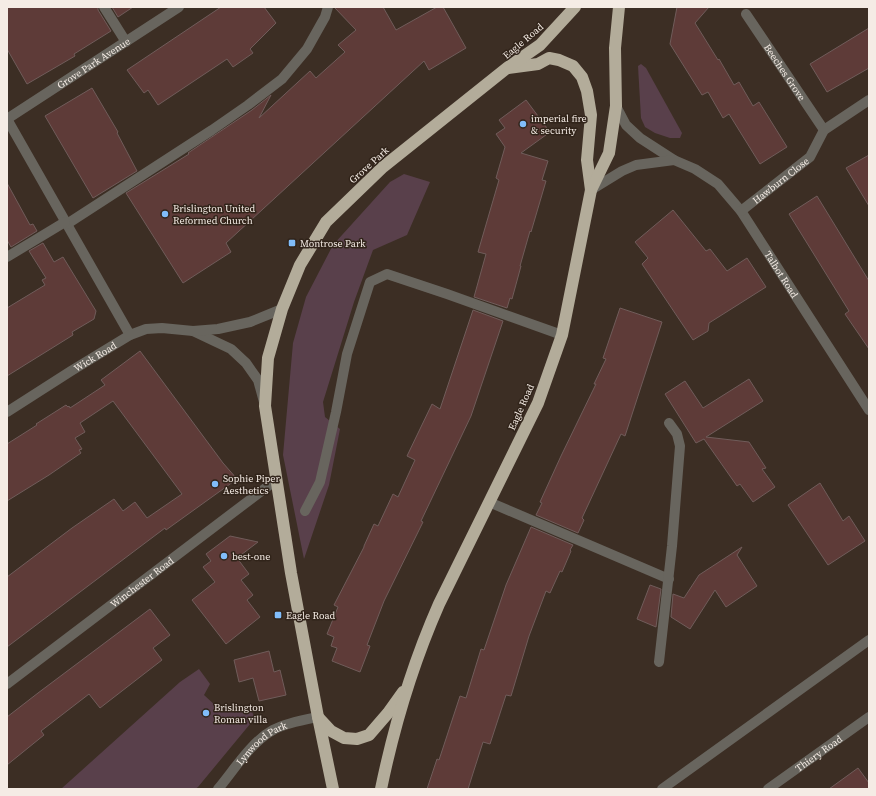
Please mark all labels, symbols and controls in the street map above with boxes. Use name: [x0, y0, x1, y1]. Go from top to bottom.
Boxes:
street label: Eagle Road: [500, 20, 546, 62]
street label: Grove Park Avenue: [54, 34, 132, 91]
street label: Beeches Grove: [761, 41, 809, 103]
place label: imperial fire & security: [531, 112, 587, 137]
marker: imperial fire & security: [518, 119, 528, 129]
street label: Grove Park: [346, 143, 392, 186]
street label: Hawburn Close: [749, 154, 811, 206]
place label: Brislington United Reformed Church: [173, 202, 255, 227]
marker: Brislington United Reformed Church: [160, 209, 170, 219]
place label: Montrose Park: [300, 237, 366, 250]
marker: Montrose Park: [287, 238, 297, 248]
street label: Talbot Road: [762, 248, 802, 300]
street label: Wick Road: [71, 338, 119, 374]
street label: Eagle Road: [505, 382, 537, 432]
place label: Sophie Piper Aesthetics: [223, 472, 280, 497]
marker: Sophie Piper Aesthetics: [210, 479, 220, 489]
place label: best-one: [232, 550, 270, 563]
marker: best-one: [219, 551, 229, 561]
street label: Winchester Road: [107, 553, 176, 610]
place label: Eagle Road: [286, 609, 335, 622]
marker: Eagle Road: [273, 610, 283, 620]
place label: Brislington Roman villa: [214, 701, 268, 726]
marker: Brislington Roman villa: [201, 708, 211, 718]
street label: Lynwood Park: [233, 718, 289, 768]
street label: Thiery Road: [792, 732, 845, 774]

